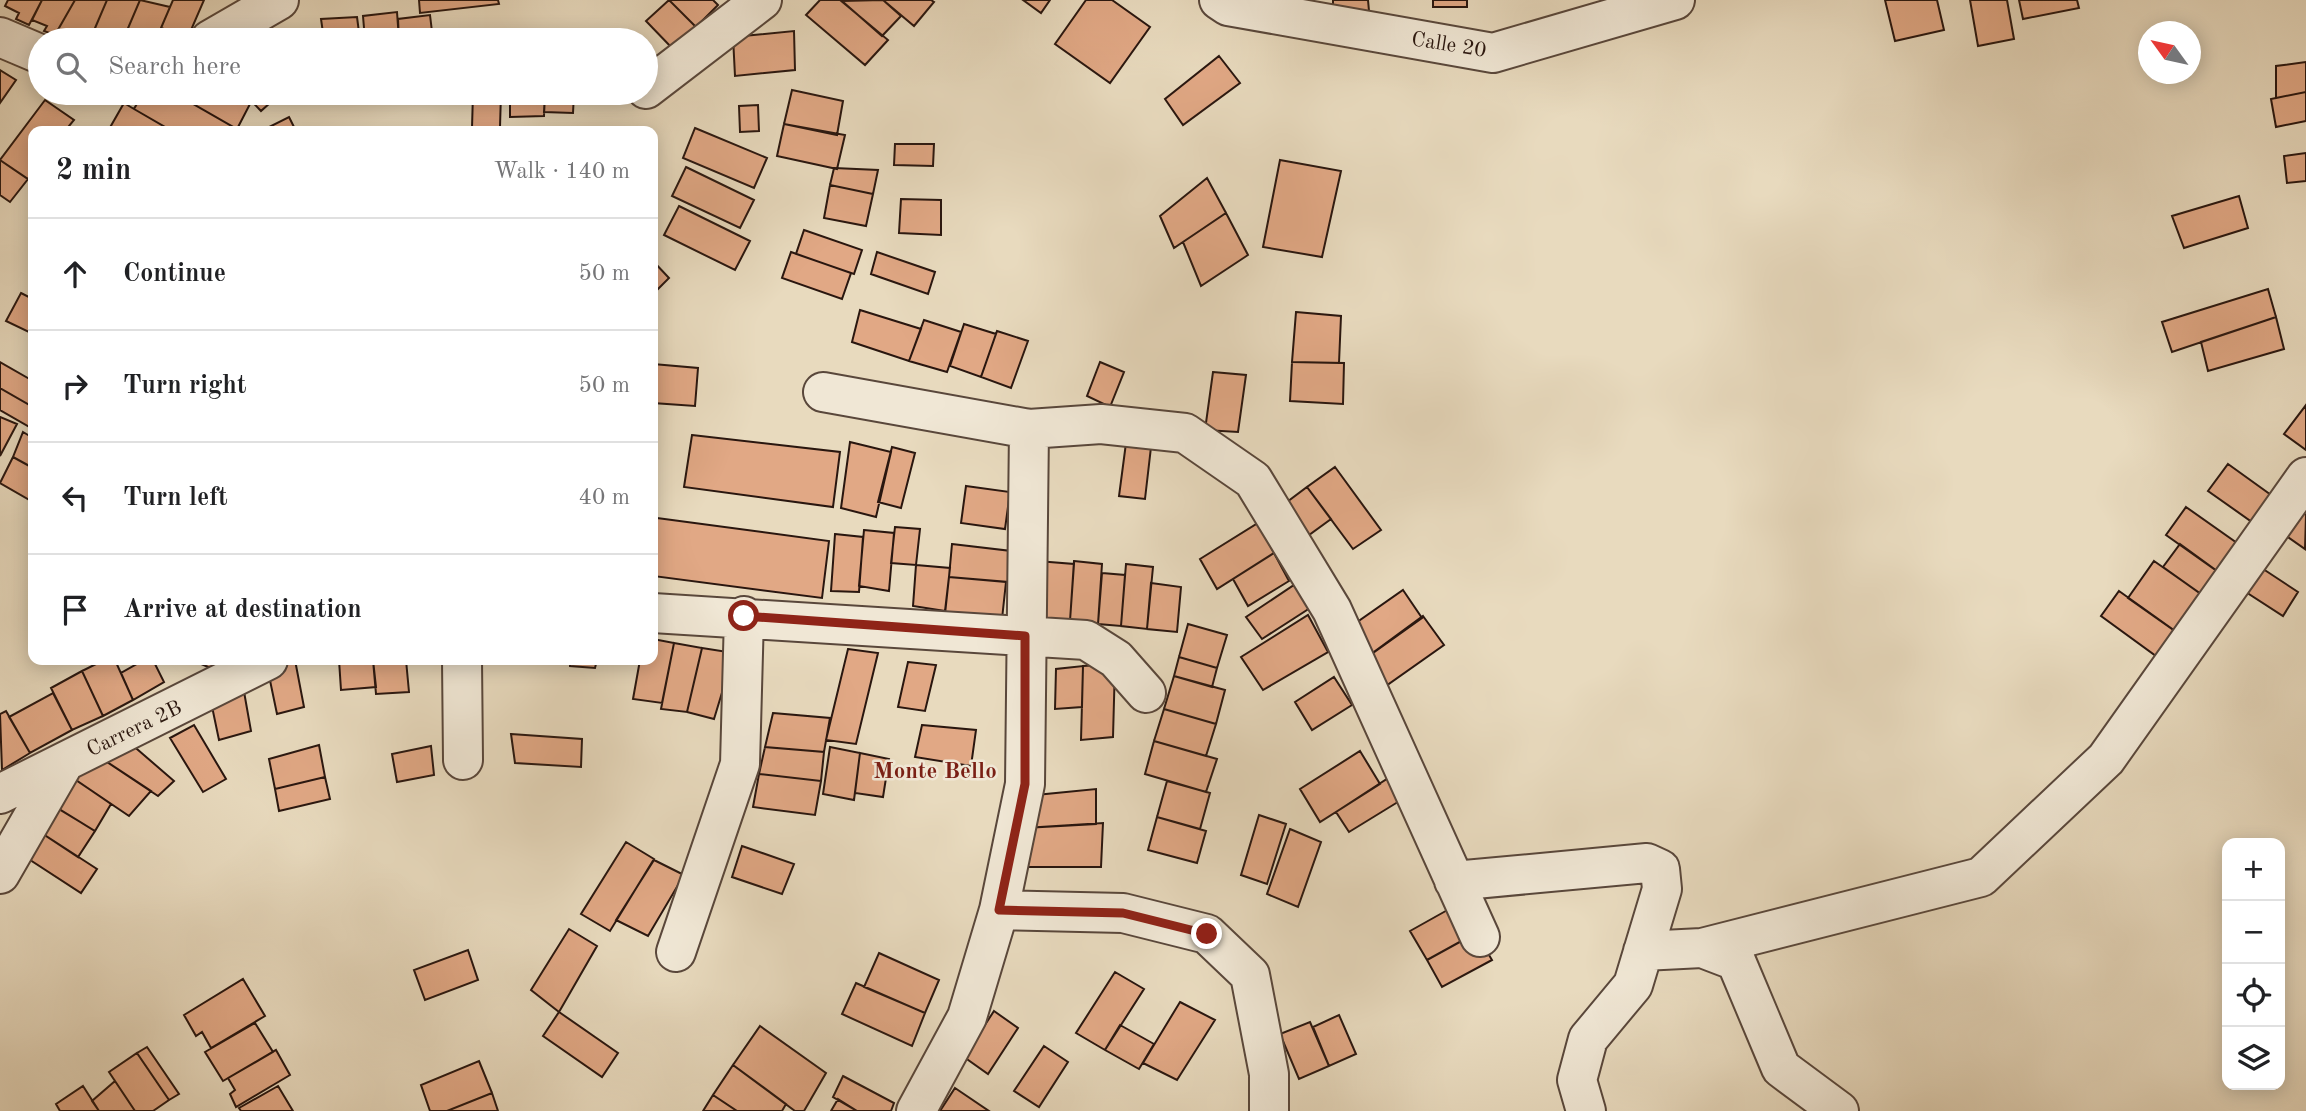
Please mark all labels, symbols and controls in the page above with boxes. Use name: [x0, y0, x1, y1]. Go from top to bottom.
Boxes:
north arrow: [2138, 21, 2201, 84]
search box: [28, 28, 658, 105]
street label: Calle 20: [1410, 29, 1488, 62]
icon: search: [52, 48, 90, 86]
text: Search here: [108, 54, 241, 80]
text: 2 min: [56, 156, 131, 186]
text: Walk · 140 m: [494, 160, 630, 183]
icon: ahead: [56, 255, 94, 293]
text: Continue: [123, 261, 226, 287]
text: 50 m: [579, 262, 630, 285]
icon: right: [56, 367, 94, 405]
text: Turn right: [123, 373, 246, 399]
text: 50 m: [579, 374, 630, 397]
icon: left: [56, 479, 94, 517]
text: Turn left: [123, 485, 228, 511]
text: 40 m: [579, 486, 630, 509]
icon: arrive: [56, 591, 94, 629]
text: Arrive at destination: [123, 597, 362, 623]
route start: [728, 600, 759, 631]
street label: Carrera 2B: [84, 697, 185, 761]
district label: Monte Bello: [873, 760, 997, 783]
map controls: [2222, 838, 2285, 1090]
button: +: [2222, 838, 2285, 901]
button: −: [2222, 901, 2285, 964]
route end: [1191, 918, 1222, 949]
button: locate: [2222, 964, 2285, 1027]
button: layers: [2222, 1027, 2285, 1090]

